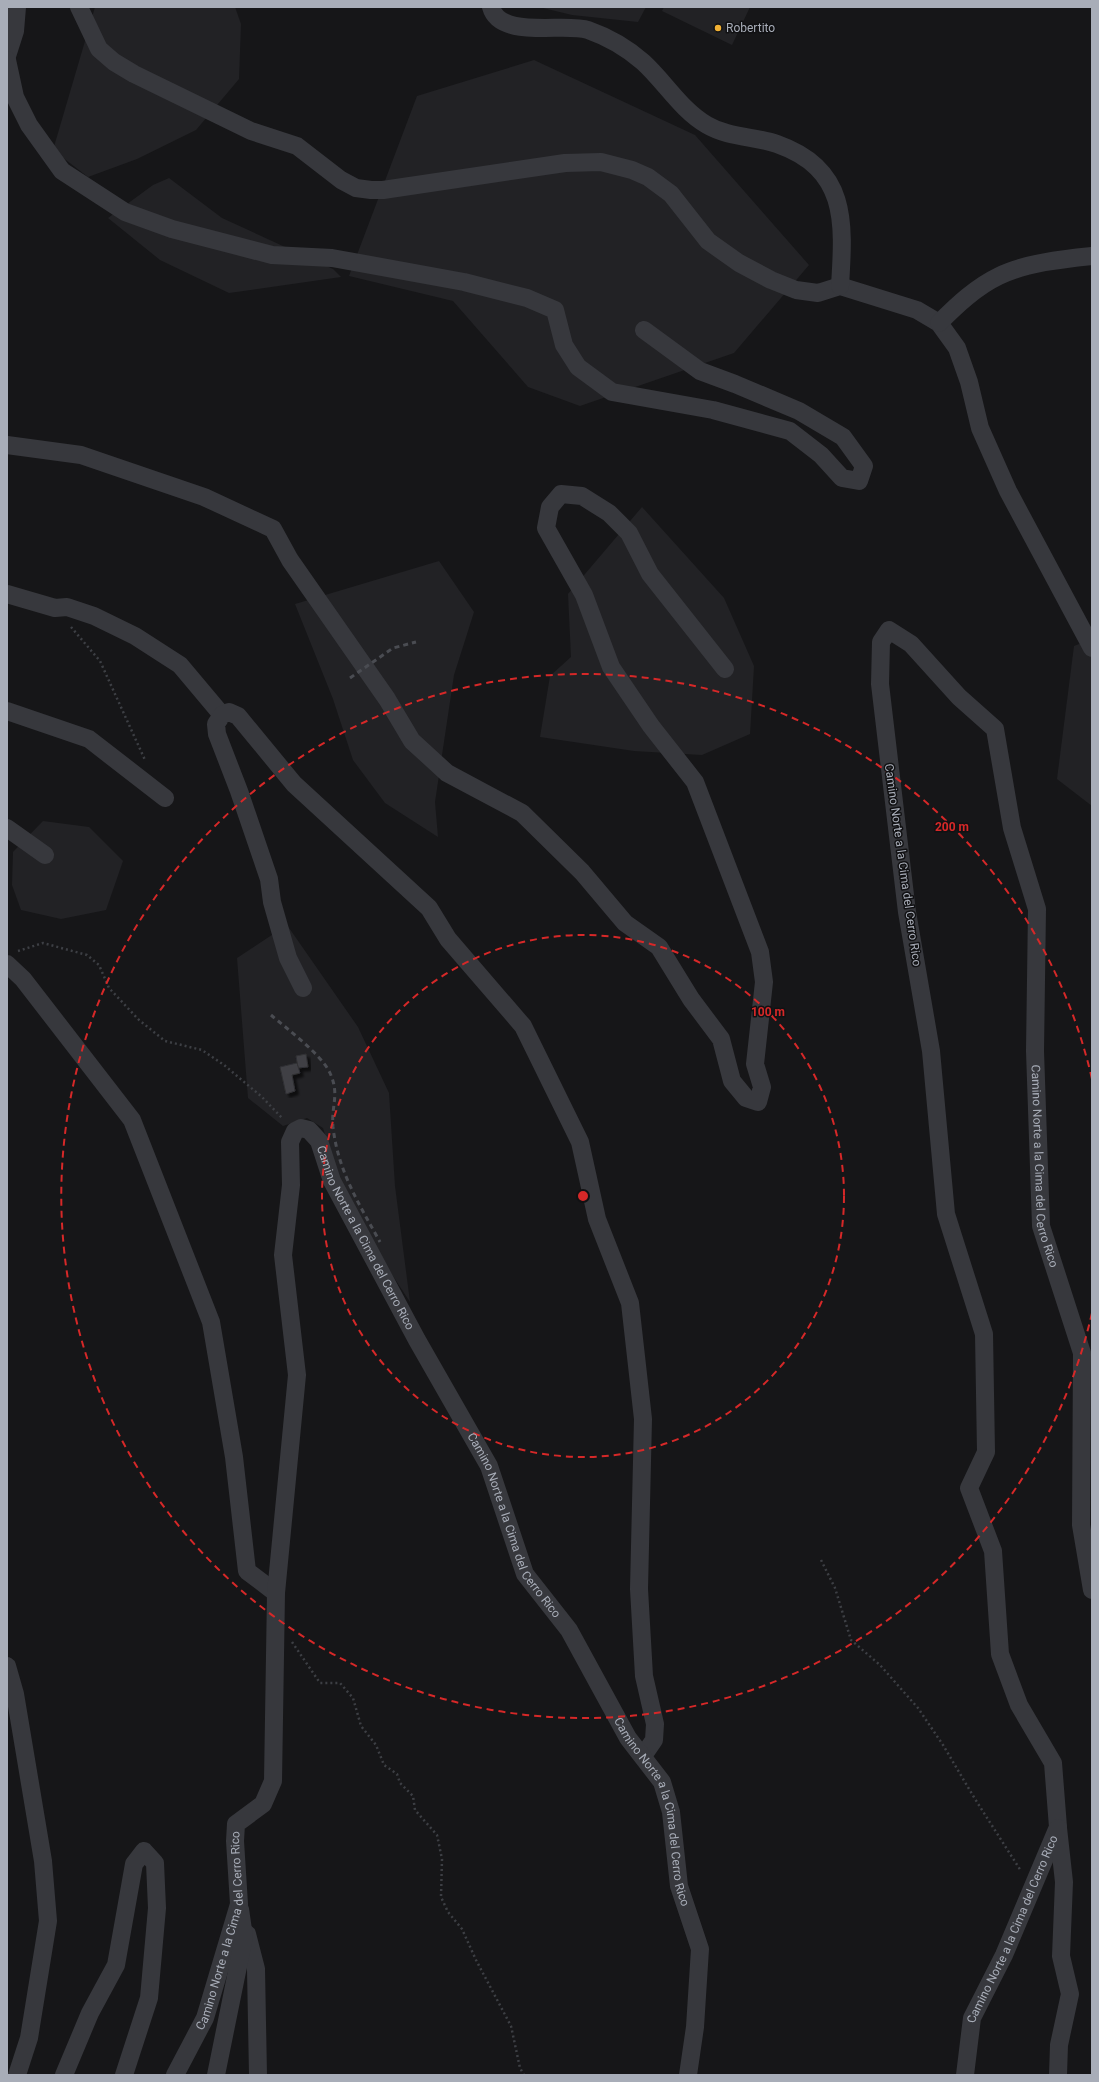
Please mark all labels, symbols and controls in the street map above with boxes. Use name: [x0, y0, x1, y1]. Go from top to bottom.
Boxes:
place label: Robertito: [726, 21, 775, 35]
marker: Robertito: [713, 23, 723, 33]
street label: Camino Norte a la Cima del Cerro Rico: [882, 763, 924, 967]
text: 200 m: [935, 820, 969, 834]
text: 100 m: [751, 1005, 785, 1019]
street label: Camino Norte a la Cima del Cerro Rico: [1028, 1064, 1061, 1269]
street label: Camino Norte a la Cima del Cerro Rico: [314, 1144, 417, 1332]
centre of rings: [576, 1189, 590, 1203]
street label: Camino Norte a la Cima del Cerro Rico: [464, 1430, 564, 1621]
street label: Camino Norte a la Cima del Cerro Rico: [611, 1715, 692, 1908]
street label: Camino Norte a la Cima del Cerro Rico: [193, 1831, 246, 2033]
street label: Camino Norte a la Cima del Cerro Rico: [964, 1833, 1061, 2024]

